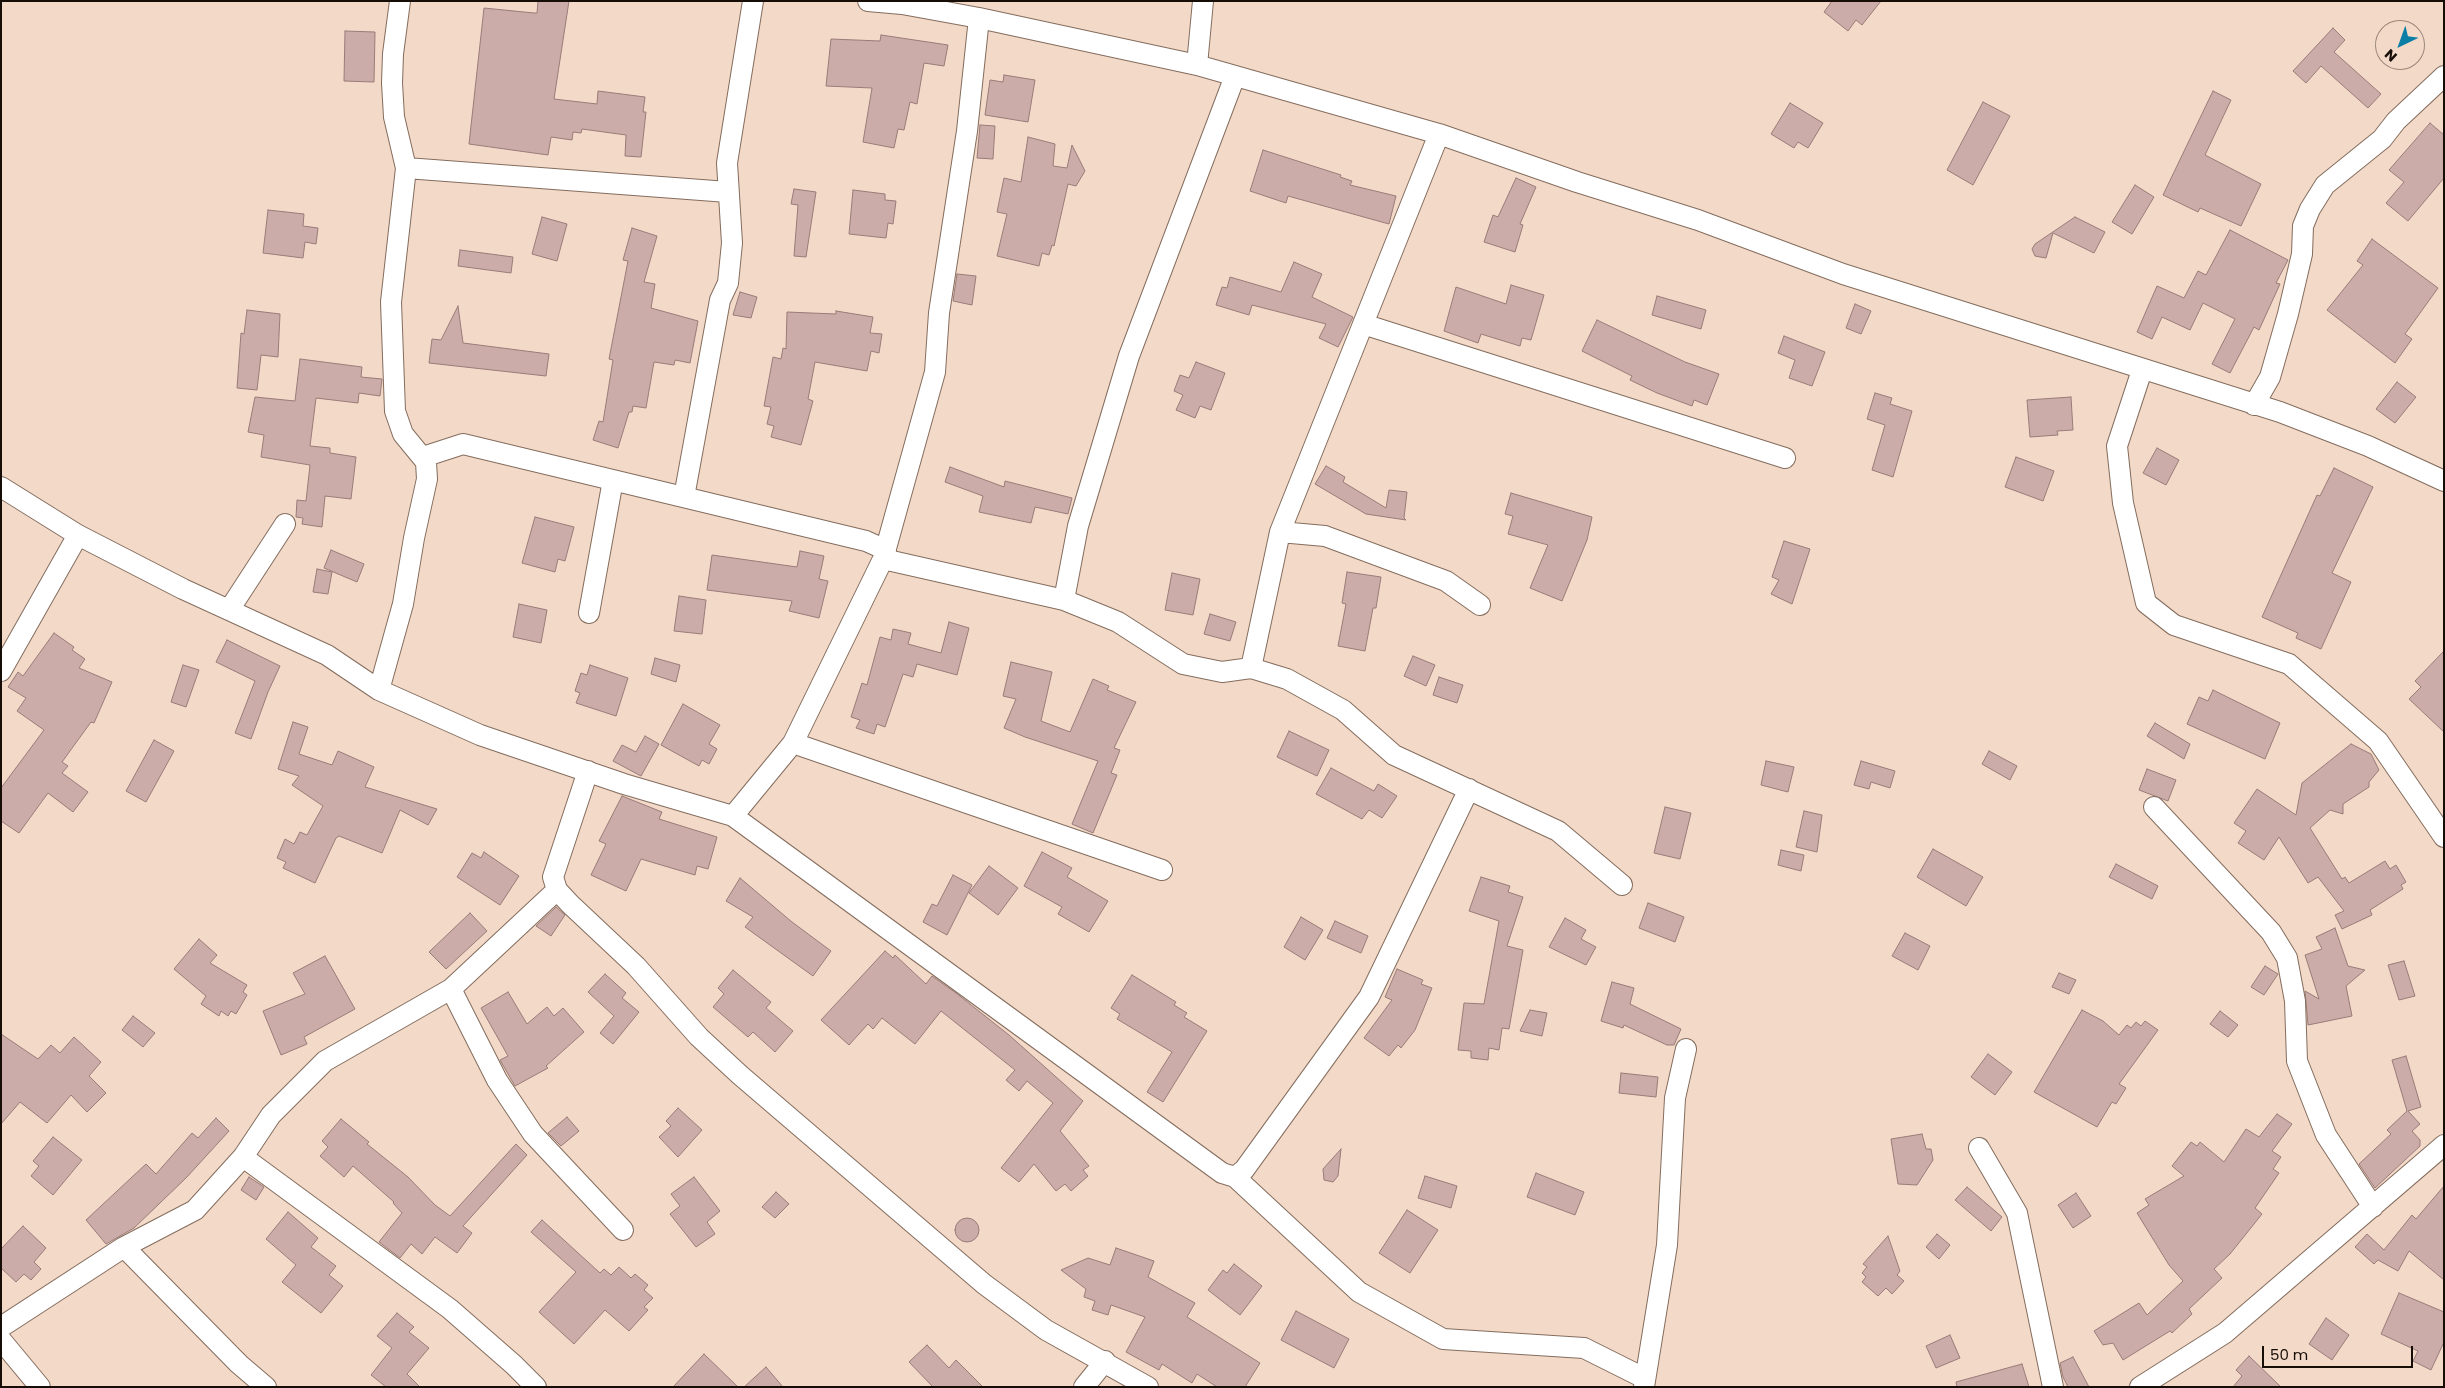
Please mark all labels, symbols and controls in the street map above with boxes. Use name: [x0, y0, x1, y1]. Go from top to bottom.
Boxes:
north arrow: [2375, 20, 2425, 70]
text: N: [2380, 44, 2401, 66]
scale bar: [2265, 1336, 2416, 1368]
text: 50 m: [2270, 1344, 2308, 1365]

